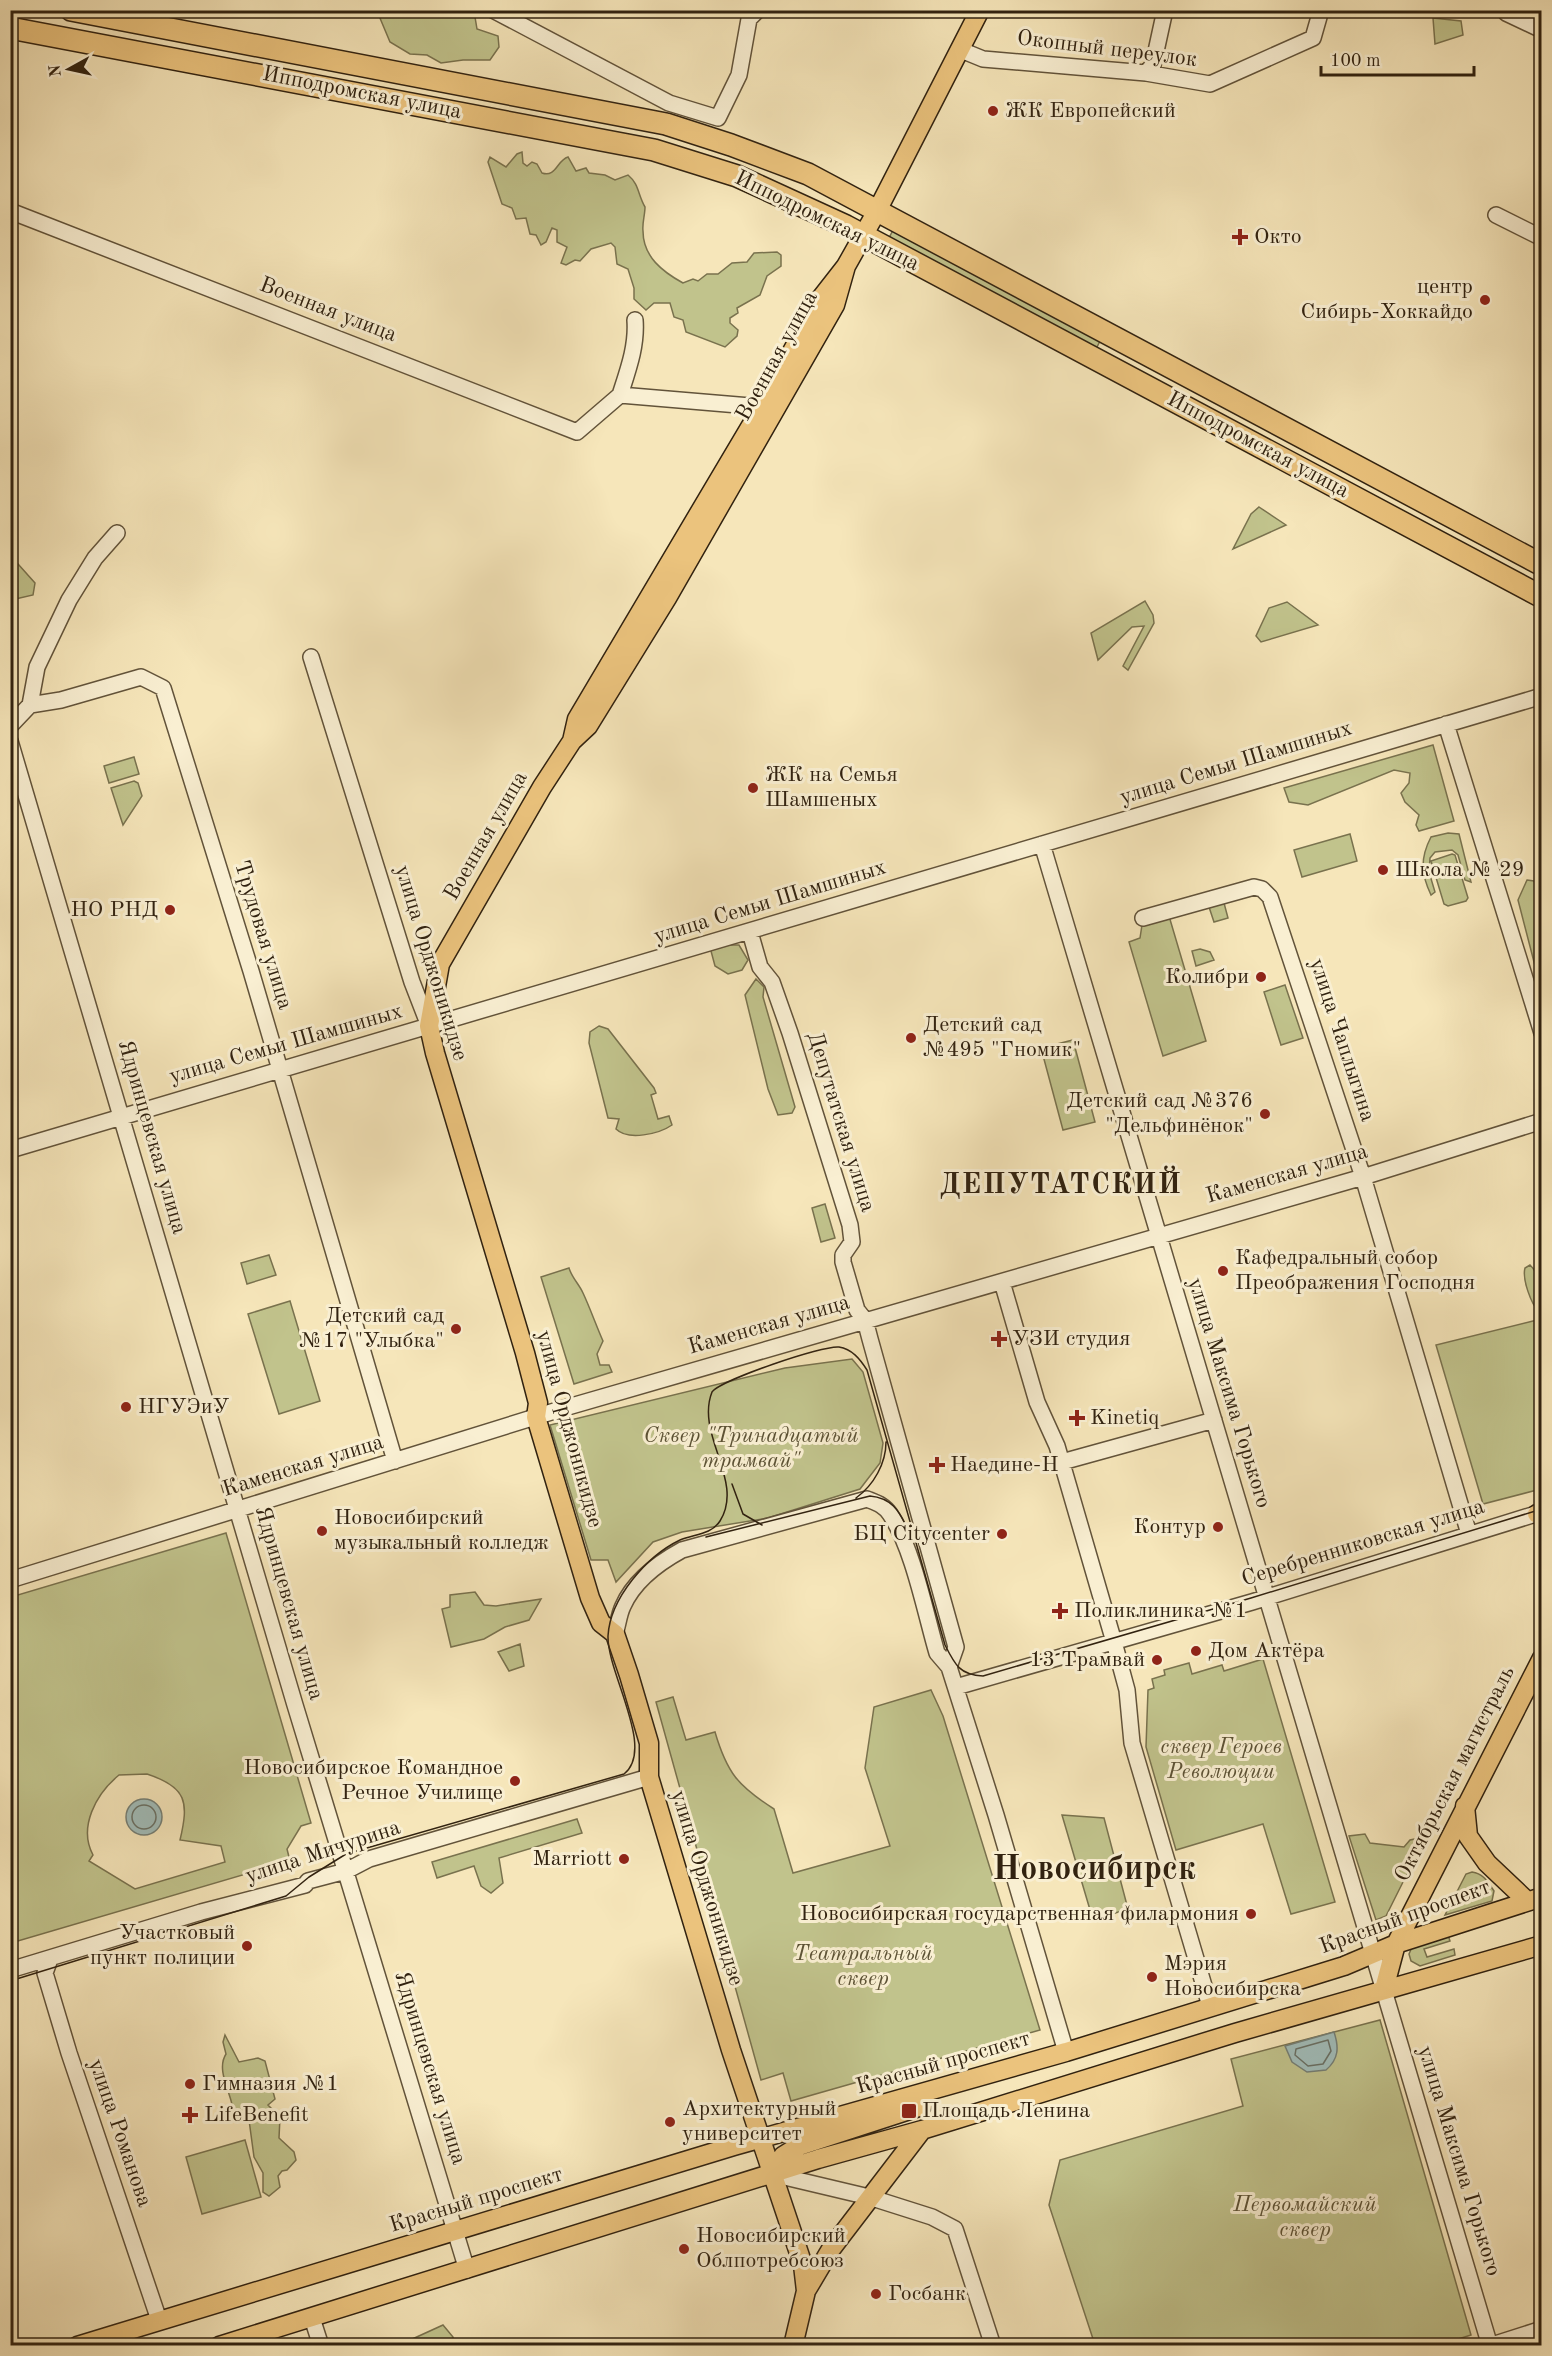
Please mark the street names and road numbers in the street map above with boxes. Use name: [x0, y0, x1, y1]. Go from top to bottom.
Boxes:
street label: Окопный переулок: [1016, 27, 1198, 71]
street label: Ипподромская улица: [261, 63, 464, 123]
street label: Ипподромская улица: [731, 167, 923, 275]
street label: Военная улица: [256, 274, 400, 346]
street label: Военная улица: [732, 287, 822, 425]
street label: Ипподромская улица: [1163, 388, 1353, 502]
street label: улица Семьи Шамшиных: [1117, 717, 1355, 809]
street label: Военная улица: [440, 768, 532, 904]
street label: улица Семьи Шамшиных: [651, 856, 889, 948]
street label: Трудовая улица: [230, 858, 296, 1012]
street label: улица Орджоникидзе: [391, 863, 471, 1063]
street label: улица Чаплыгина: [1305, 956, 1379, 1124]
street label: улица Семьи Шамшиных: [167, 1000, 405, 1088]
street label: Депутатская улица: [803, 1029, 879, 1215]
street label: Ядринцевская улица: [114, 1038, 190, 1237]
street label: Каменская улица: [1204, 1140, 1370, 1208]
street label: улица Максима Горького: [1183, 1275, 1275, 1511]
street label: Каменская улица: [686, 1291, 852, 1359]
street label: улица Орджоникидзе: [532, 1328, 606, 1530]
street label: Каменская улица: [220, 1431, 386, 1501]
street label: Серебренниковская улица: [1239, 1496, 1487, 1590]
street label: Ядринцевская улица: [251, 1504, 327, 1703]
street label: Октябрьская магистраль: [1391, 1663, 1519, 1885]
street label: улица Орджоникидзе: [667, 1788, 747, 1988]
street label: улица Мичурина: [243, 1817, 403, 1887]
street label: Красный проспект: [1317, 1876, 1493, 1958]
street label: Ядринцевская улица: [390, 1969, 470, 2167]
street label: Красный проспект: [853, 2028, 1033, 2098]
street label: улица Максима Горького: [1413, 2043, 1505, 2279]
street label: улица Романова: [84, 2056, 156, 2210]
street label: Красный проспект: [387, 2163, 565, 2237]

